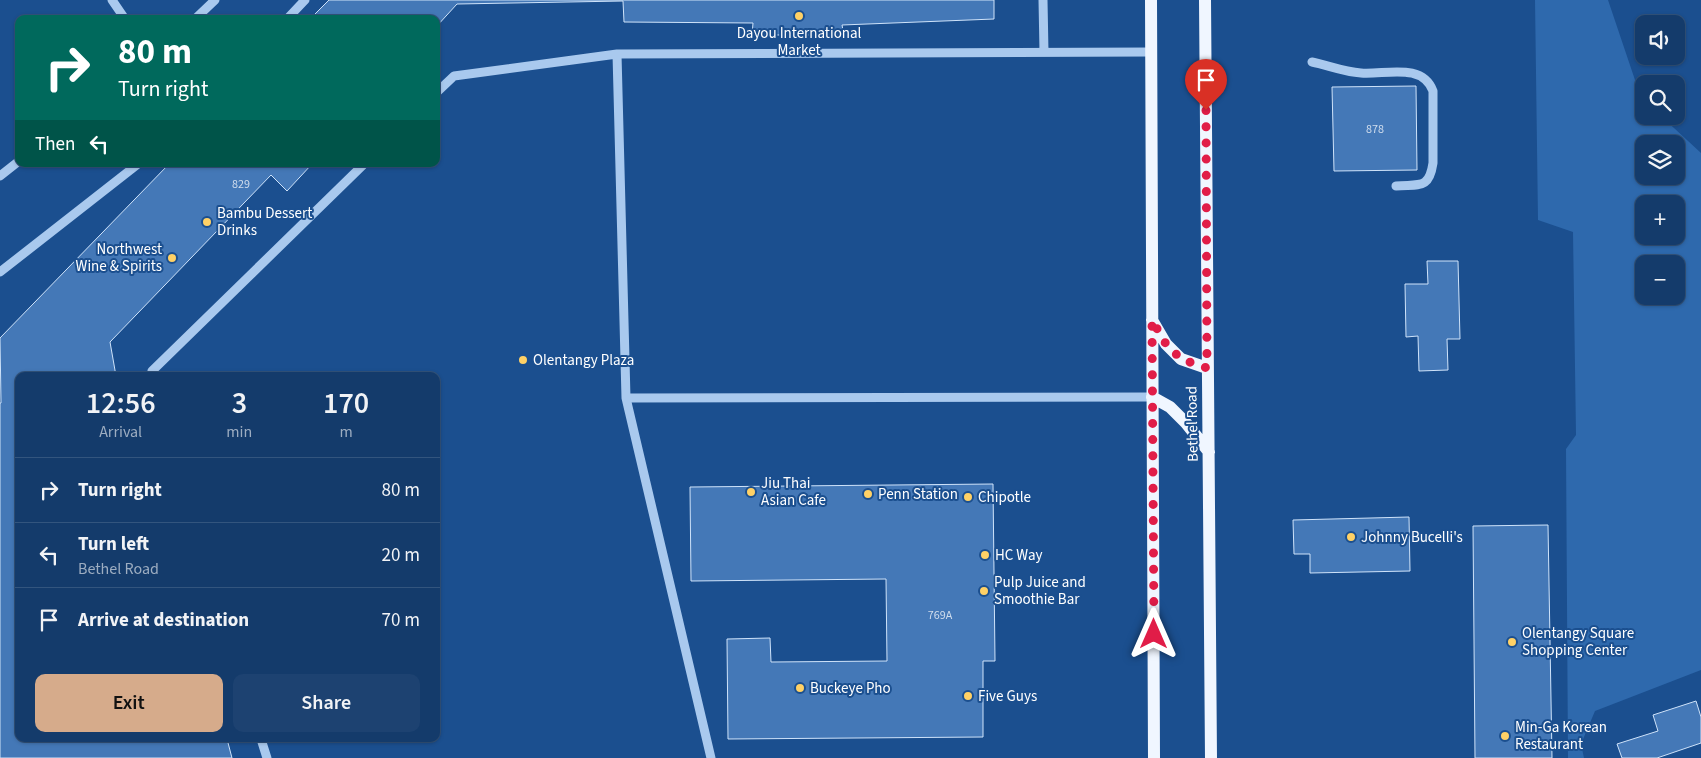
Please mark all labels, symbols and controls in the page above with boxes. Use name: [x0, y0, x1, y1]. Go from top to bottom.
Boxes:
marker: Dayou International Market: [793, 10, 805, 22]
map controls: [1635, 15, 1685, 305]
button: sound: [1635, 15, 1685, 65]
place label: Dayou International Market: [737, 23, 862, 61]
text: 80 m: [118, 27, 192, 77]
icon: right: [35, 35, 100, 100]
pin: [1185, 59, 1227, 110]
icon: arrive: [1192, 66, 1220, 94]
text: Turn right: [118, 73, 208, 105]
button: search: [1635, 75, 1685, 125]
house number: 878: [1366, 121, 1384, 138]
icon: left: [85, 130, 113, 158]
text: Then: [35, 131, 75, 158]
button: layers: [1635, 135, 1685, 185]
house number: 829: [232, 176, 250, 193]
button: +: [1635, 195, 1685, 245]
place label: Bambu Dessert Drinks: [217, 203, 312, 241]
marker: Bambu Dessert Drinks: [201, 216, 213, 228]
place label: Northwest Wine & Spirits: [76, 239, 162, 277]
marker: Northwest Wine & Spirits: [166, 252, 178, 264]
button: −: [1635, 255, 1685, 305]
place label: Olentangy Plaza: [533, 350, 634, 371]
marker: Olentangy Plaza: [517, 354, 529, 366]
text: 12:56: [86, 382, 156, 425]
text: 3: [232, 382, 247, 425]
text: 170: [323, 382, 369, 425]
street label: Bethel Road: [1181, 386, 1204, 462]
text: Arrival: [99, 421, 142, 443]
text: min: [226, 421, 252, 443]
text: m: [340, 421, 353, 443]
place label: Jiu Thai Asian Cafe: [761, 473, 826, 511]
icon: right: [35, 476, 63, 504]
text: Turn right: [78, 477, 162, 504]
text: 80 m: [382, 477, 420, 504]
place label: Penn Station: [878, 484, 958, 505]
marker: Jiu Thai Asian Cafe: [745, 486, 757, 498]
place label: Chipotle: [978, 487, 1031, 508]
marker: Penn Station: [862, 488, 874, 500]
marker: Chipotle: [962, 491, 974, 503]
place label: Johnny Bucelli's: [1361, 527, 1463, 548]
text: Turn left: [78, 531, 149, 558]
marker: Johnny Bucelli's: [1345, 531, 1357, 543]
icon: left: [35, 541, 63, 569]
text: 20 m: [382, 542, 420, 569]
place label: HC Way: [995, 545, 1042, 566]
marker: HC Way: [979, 549, 991, 561]
text: Bethel Road: [78, 558, 159, 580]
place label: Pulp Juice and Smoothie Bar: [994, 572, 1086, 610]
marker: Pulp Juice and Smoothie Bar: [978, 585, 990, 597]
icon: arrive: [35, 606, 63, 634]
text: Arrive at destination: [78, 607, 249, 634]
text: 70 m: [382, 607, 420, 634]
house number: 769A: [928, 607, 953, 624]
position arrow: [1127, 607, 1179, 659]
place label: Olentangy Square Shopping Center: [1522, 623, 1634, 661]
marker: Olentangy Square Shopping Center: [1506, 636, 1518, 648]
button: Exit: [35, 674, 223, 732]
button: Share: [233, 674, 420, 732]
place label: Buckeye Pho: [810, 678, 891, 699]
marker: Buckeye Pho: [794, 682, 806, 694]
place label: Five Guys: [978, 686, 1037, 707]
marker: Five Guys: [962, 690, 974, 702]
place label: Min-Ga Korean Restaurant: [1515, 717, 1607, 755]
marker: Min-Ga Korean Restaurant: [1499, 730, 1511, 742]

